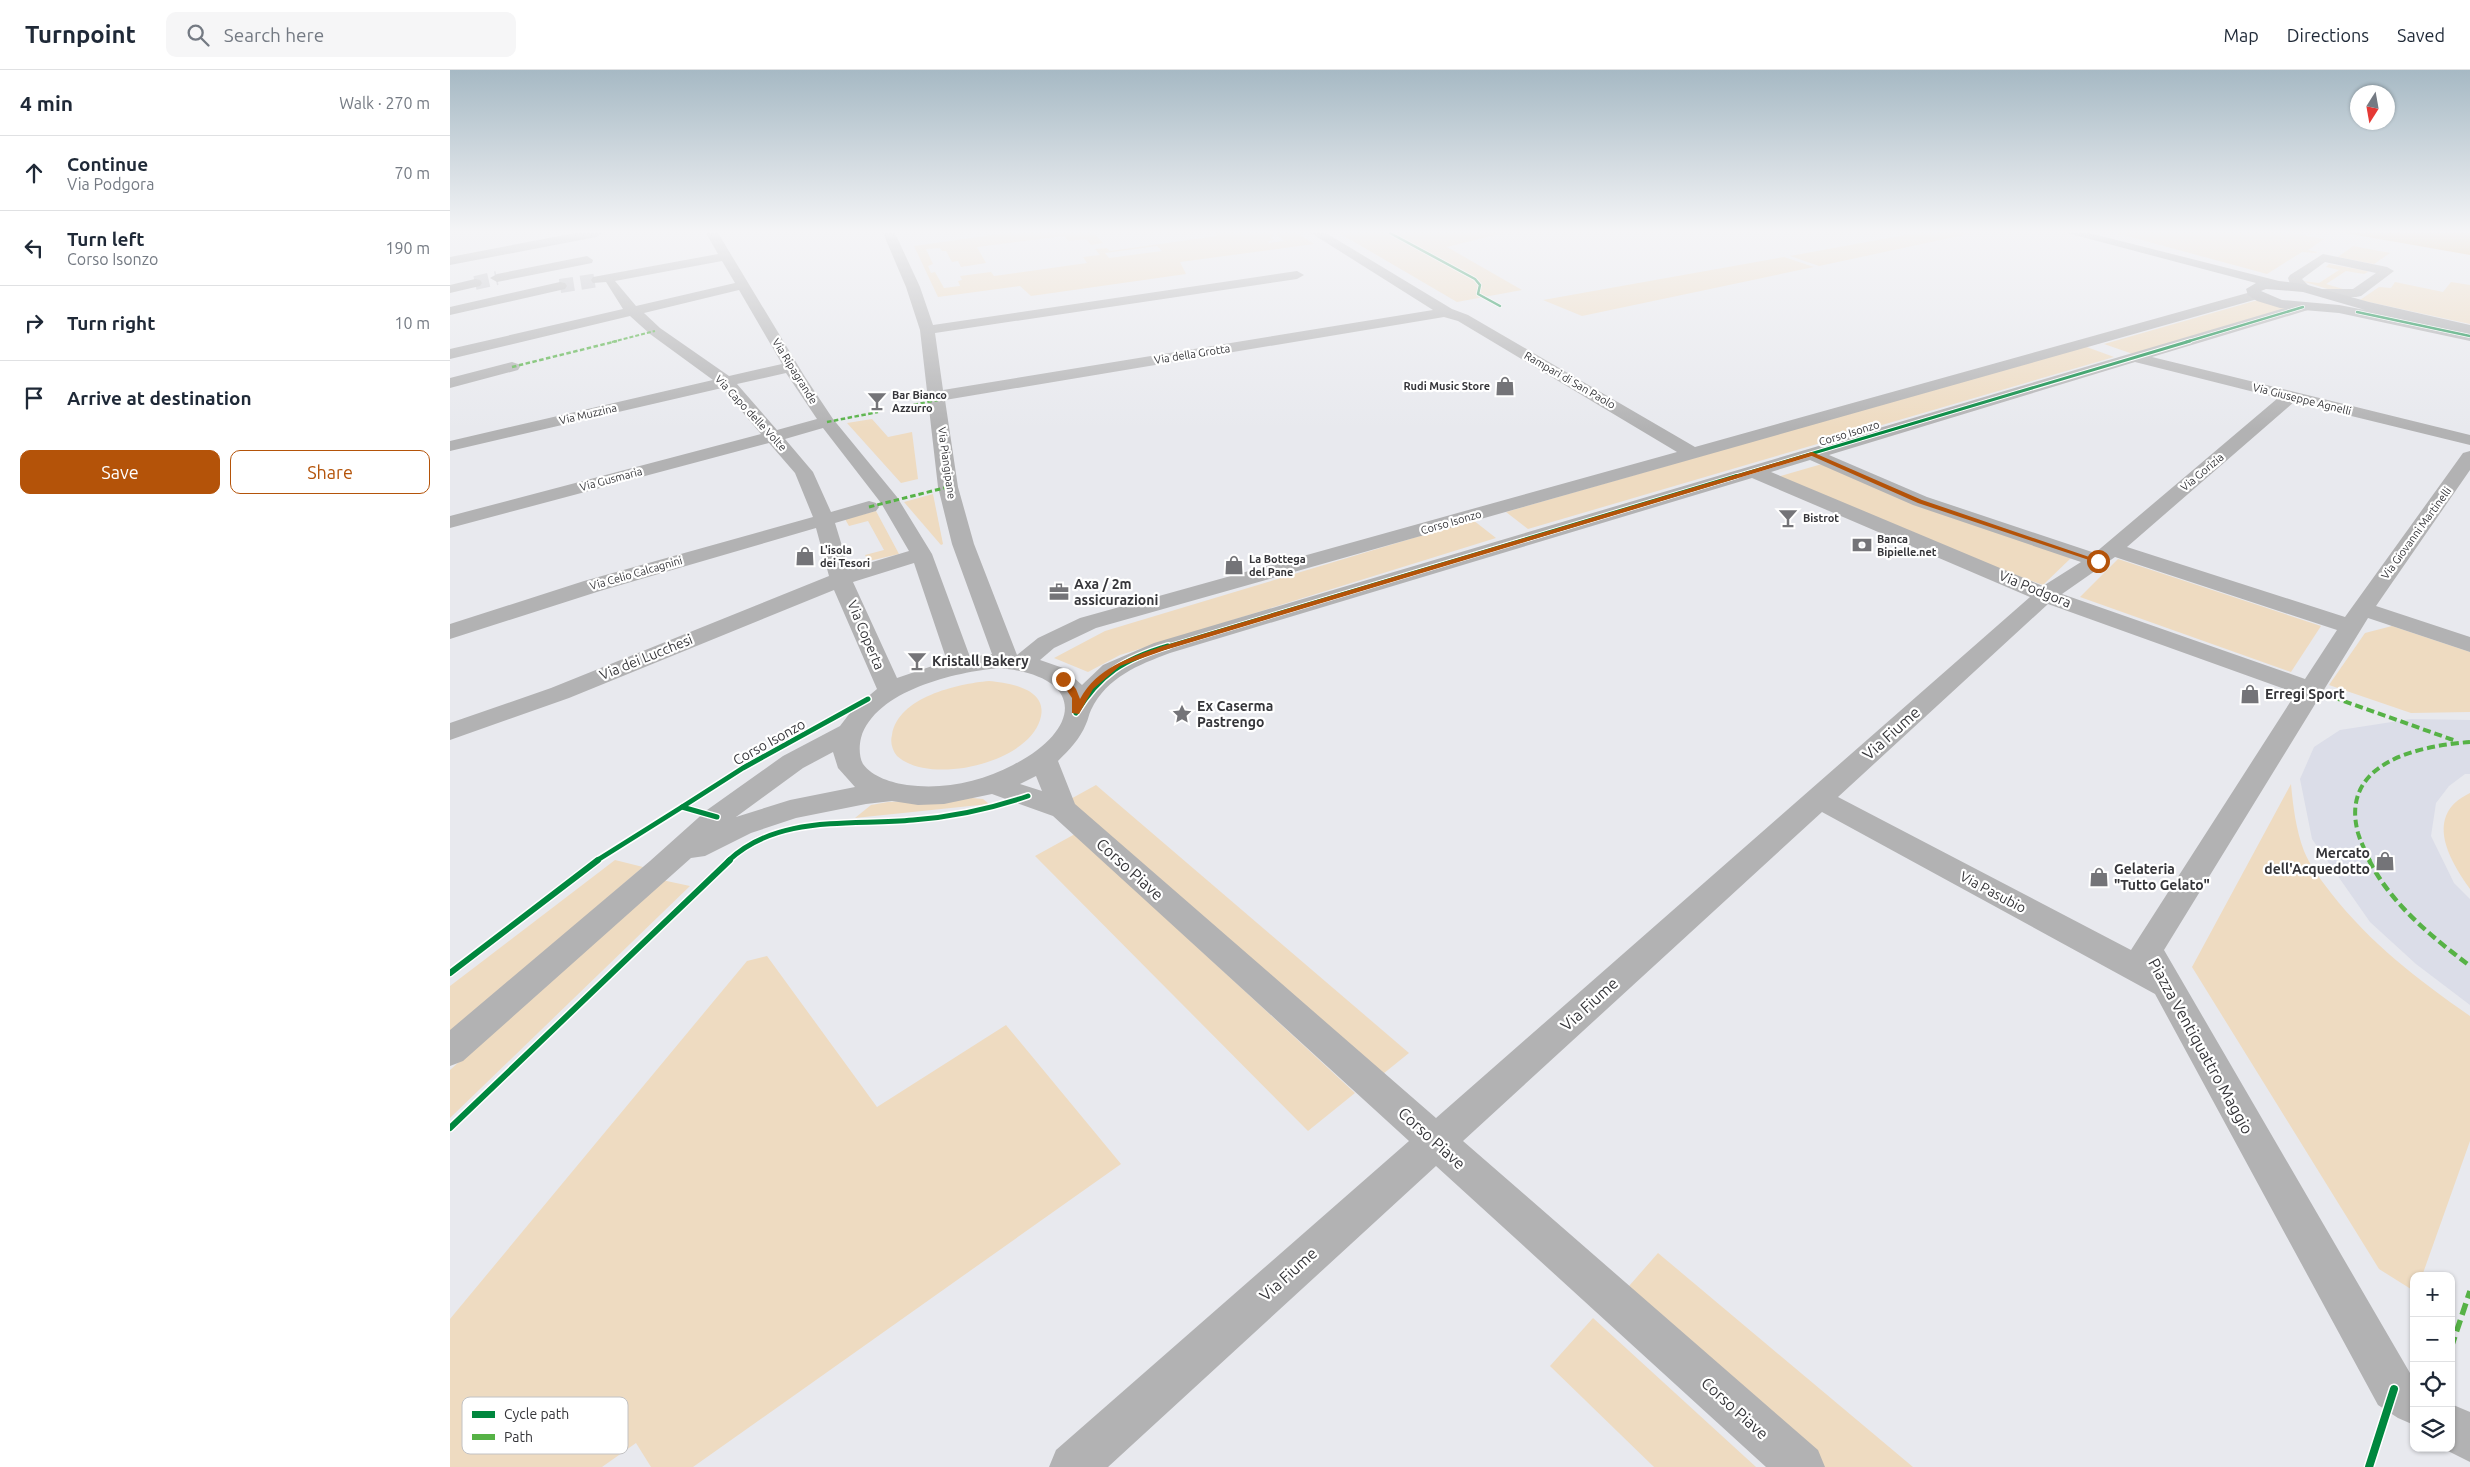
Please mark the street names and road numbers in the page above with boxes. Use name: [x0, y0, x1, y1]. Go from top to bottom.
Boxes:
street label: Via Ripagrande: [770, 336, 820, 406]
street label: Via della Grotta: [1153, 342, 1231, 366]
street label: Rampari di San Paolo: [1522, 349, 1618, 411]
street label: Via Capo delle Volte: [713, 373, 789, 453]
street label: Via Giuseppe Agnelli: [2252, 381, 2352, 417]
street label: Via Muzzina: [558, 402, 618, 426]
street label: Corso Isonzo: [1817, 418, 1881, 448]
street label: Via Piangipane: [936, 426, 958, 500]
street label: Via Gorizia: [2178, 451, 2226, 493]
street label: Via Gusmaria: [578, 465, 644, 493]
street label: Via Giovanni Martinelli: [2379, 485, 2453, 581]
street label: Corso Isonzo: [1419, 508, 1483, 536]
street label: Via Celio Calcagnini: [588, 554, 684, 592]
street label: Via Podgora: [1997, 567, 2073, 611]
street label: Via Coperta: [844, 598, 888, 672]
street label: Via dei Lucchesi: [597, 631, 695, 683]
street label: Via Fiume: [1859, 703, 1923, 763]
street label: Corso Isonzo: [730, 716, 808, 768]
street label: Corso Piave: [1093, 834, 1167, 904]
street label: Via Pasubio: [1957, 868, 2029, 916]
street label: Piazza Ventiquattro Maggio: [2145, 955, 2257, 1137]
street label: Via Fiume: [1557, 974, 1621, 1034]
street label: Corso Piave: [1395, 1103, 1469, 1173]
street label: Via Fiume: [1256, 1244, 1320, 1304]
street label: Corso Piave: [1698, 1373, 1772, 1443]

